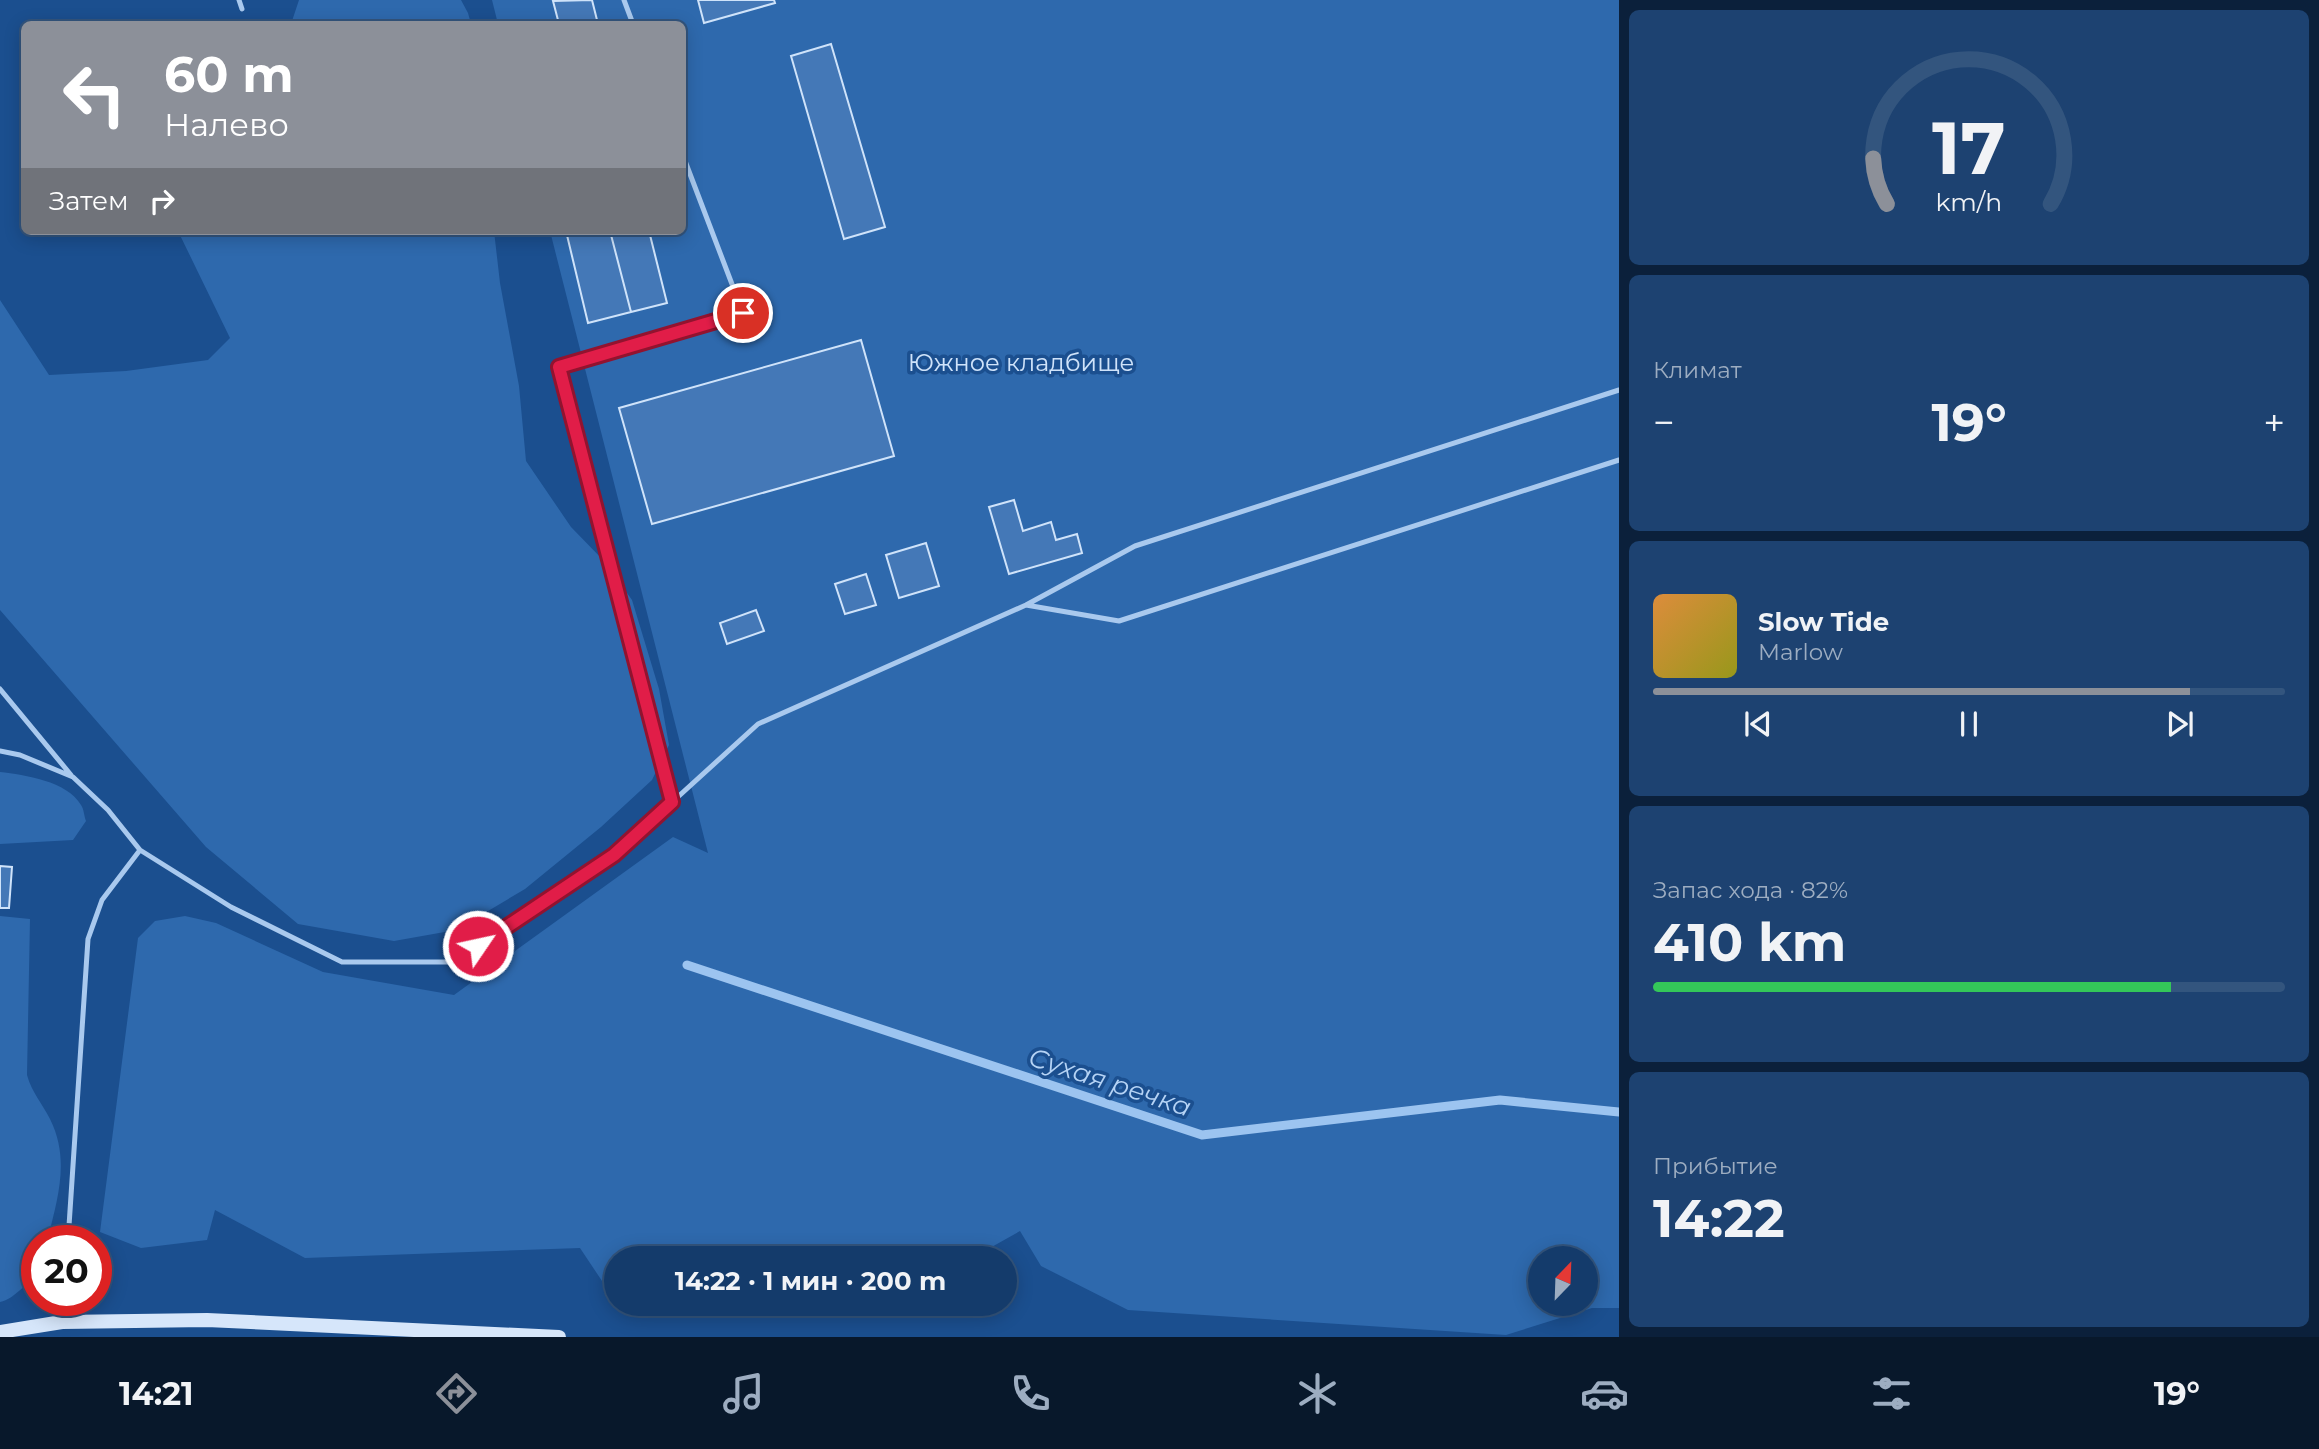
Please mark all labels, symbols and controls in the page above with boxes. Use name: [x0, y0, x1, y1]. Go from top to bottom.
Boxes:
text: 60 m: [164, 45, 294, 104]
icon: left: [49, 49, 140, 140]
text: 17: [1932, 104, 2006, 192]
text: Налево: [164, 105, 289, 144]
icon: right: [143, 182, 181, 220]
text: Затем: [49, 185, 129, 217]
text: km/h: [1936, 187, 2002, 217]
pin: [713, 283, 773, 343]
icon: arrive: [724, 294, 762, 332]
park label: Южное кладбище: [908, 348, 1134, 377]
text: Климат: [1653, 356, 1742, 384]
text: 19°: [1931, 391, 2007, 454]
text: −: [1653, 399, 1675, 446]
text: +: [2263, 399, 2285, 446]
text: Slow Tide: [1758, 606, 1889, 638]
text: Marlow: [1758, 638, 1843, 666]
icon: previous: [1739, 705, 1777, 743]
icon: pause: [1950, 705, 1988, 743]
icon: next: [2161, 705, 2199, 743]
text: Запас хода · 82%: [1653, 876, 1848, 904]
position arrow: [441, 909, 515, 983]
text: 410 km: [1653, 911, 1846, 974]
water label: Сухая речка: [1025, 1041, 1195, 1123]
text: Прибытие: [1653, 1152, 1778, 1180]
text: 14:22: [1653, 1187, 1785, 1250]
speed limit sign: 20: [21, 1225, 112, 1316]
north arrow: [1528, 1246, 1598, 1316]
map controls: [1528, 1246, 1598, 1316]
text: 14:22 · 1 мин · 200 m: [675, 1265, 946, 1297]
icon: directions: [432, 1369, 481, 1418]
icon: music: [719, 1369, 768, 1418]
icon: phone: [1006, 1369, 1055, 1418]
icon: climate: [1293, 1369, 1342, 1418]
icon: car: [1580, 1369, 1629, 1418]
icon: filters: [1867, 1369, 1916, 1418]
text: 14:21: [119, 1374, 194, 1413]
text: 19°: [2154, 1374, 2200, 1413]

